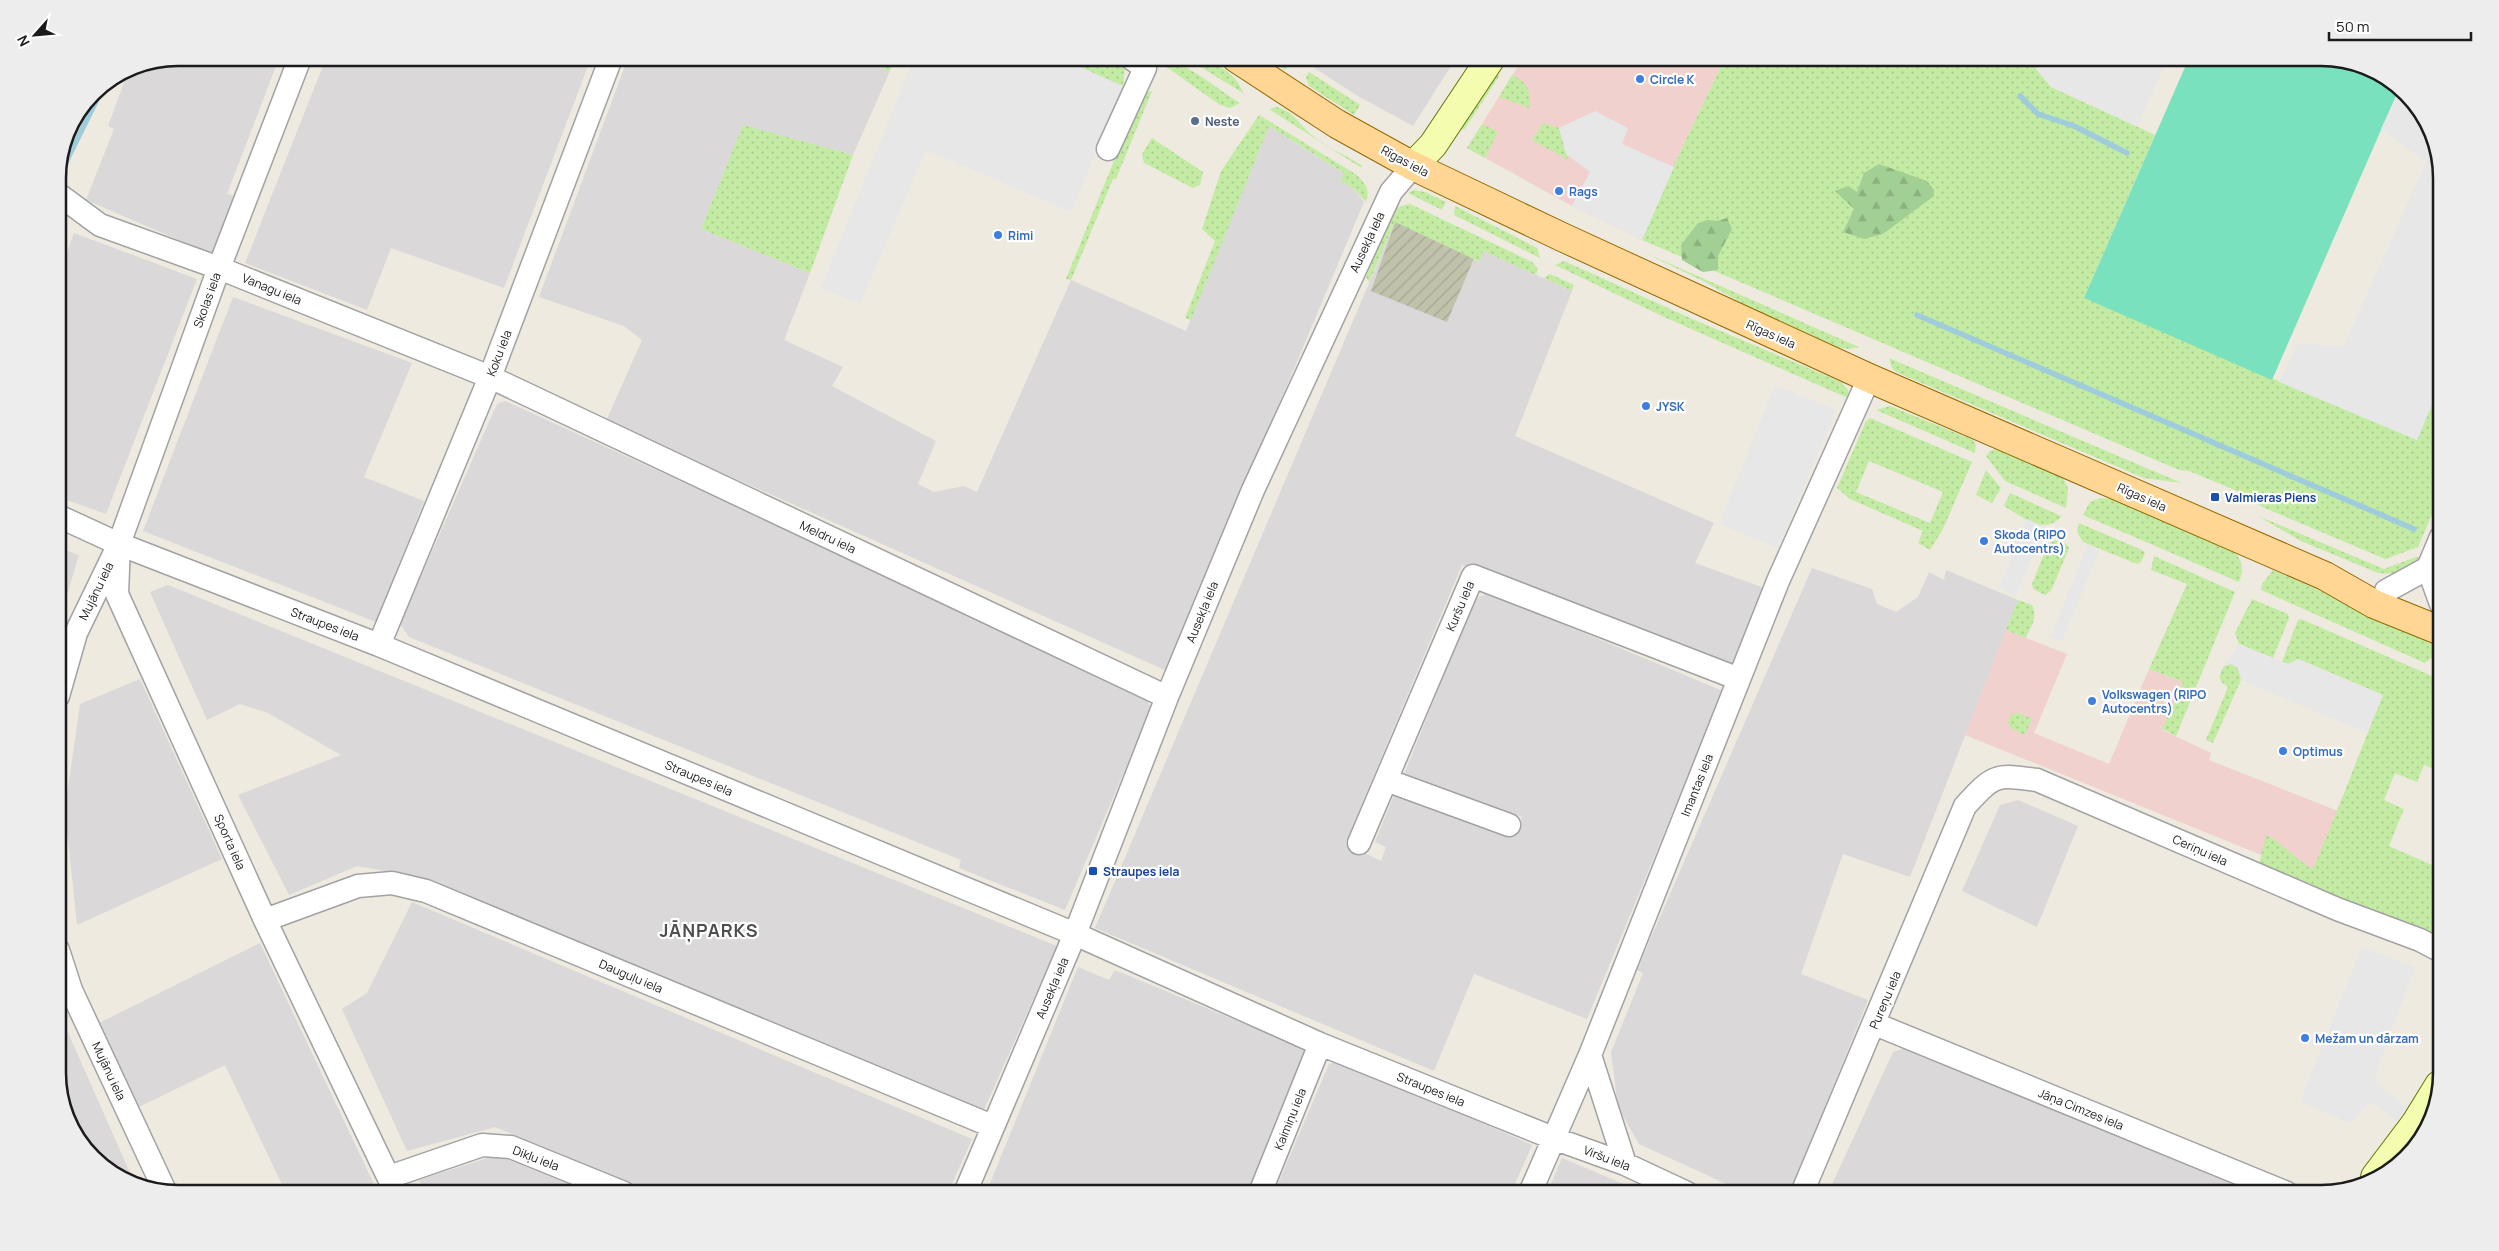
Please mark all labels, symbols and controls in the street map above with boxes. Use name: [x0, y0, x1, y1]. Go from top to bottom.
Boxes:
north arrow: [10, 10, 60, 60]
scale bar: [2329, 10, 2472, 42]
text: 50 m: [2336, 16, 2370, 37]
text: N: [12, 32, 34, 50]
place label: Circle K: [1650, 71, 1695, 88]
marker: Circle K: [1634, 73, 1646, 85]
place label: Neste: [1205, 113, 1239, 130]
marker: Neste: [1189, 115, 1201, 127]
street label: Rīgas iela: [1378, 141, 1432, 181]
place label: Rags: [1569, 183, 1598, 200]
marker: Rags: [1553, 185, 1565, 197]
street label: Ausekļa iela: [1346, 209, 1388, 275]
place label: Rimi: [1008, 227, 1033, 244]
marker: Rimi: [992, 229, 1004, 241]
street label: Vanagu iela: [240, 269, 304, 309]
street label: Skolas iela: [189, 270, 225, 330]
street label: Rīgas iela: [1744, 316, 1798, 352]
street label: Koku iela: [482, 327, 516, 379]
place label: JYSK: [1656, 398, 1685, 415]
marker: JYSK: [1640, 400, 1652, 412]
street label: Rīgas iela: [2115, 479, 2169, 515]
place label: Valmieras Piens: [2225, 489, 2317, 506]
marker: Valmieras Piens: [2209, 491, 2221, 503]
street label: Meldru iela: [797, 517, 859, 557]
place label: Skoda (RIPO Autocentrs): [1994, 526, 2066, 557]
marker: Skoda (RIPO Autocentrs): [1978, 535, 1990, 547]
street label: Mujānu iela: [75, 559, 117, 623]
street label: Kuršu iela: [1442, 578, 1478, 634]
street label: Ausekļa iela: [1182, 579, 1222, 645]
street label: Straupes iela: [288, 603, 362, 645]
place label: Volkswagen (RIPO Autocentrs): [2102, 686, 2206, 717]
marker: Volkswagen (RIPO Autocentrs): [2086, 695, 2098, 707]
place label: Optimus: [2293, 743, 2343, 760]
marker: Optimus: [2277, 745, 2289, 757]
street label: Imantas iela: [1677, 751, 1717, 819]
street label: Straupes iela: [662, 756, 736, 800]
street label: Sporta iela: [210, 812, 250, 872]
street label: Ceriņu iela: [2170, 830, 2230, 870]
place label: Straupes iela: [1103, 863, 1180, 880]
marker: Straupes iela: [1087, 865, 1099, 877]
district label: JĀŅPARKS: [659, 918, 759, 943]
street label: Dauguļu iela: [597, 955, 665, 997]
street label: Ausekļa iela: [1031, 955, 1073, 1021]
street label: Pureņu iela: [1865, 968, 1905, 1032]
place label: Mežam un dārzam: [2315, 1030, 2419, 1047]
marker: Mežam un dārzam: [2299, 1032, 2311, 1044]
street label: Mujānu iela: [88, 1039, 130, 1103]
street label: Straupes iela: [1394, 1068, 1468, 1110]
street label: Jāņa Cimzes iela: [2036, 1084, 2126, 1134]
street label: Kaimiņu iela: [1270, 1085, 1310, 1153]
street label: Dikļu iela: [510, 1141, 562, 1175]
street label: Viršu iela: [1581, 1141, 1633, 1175]

